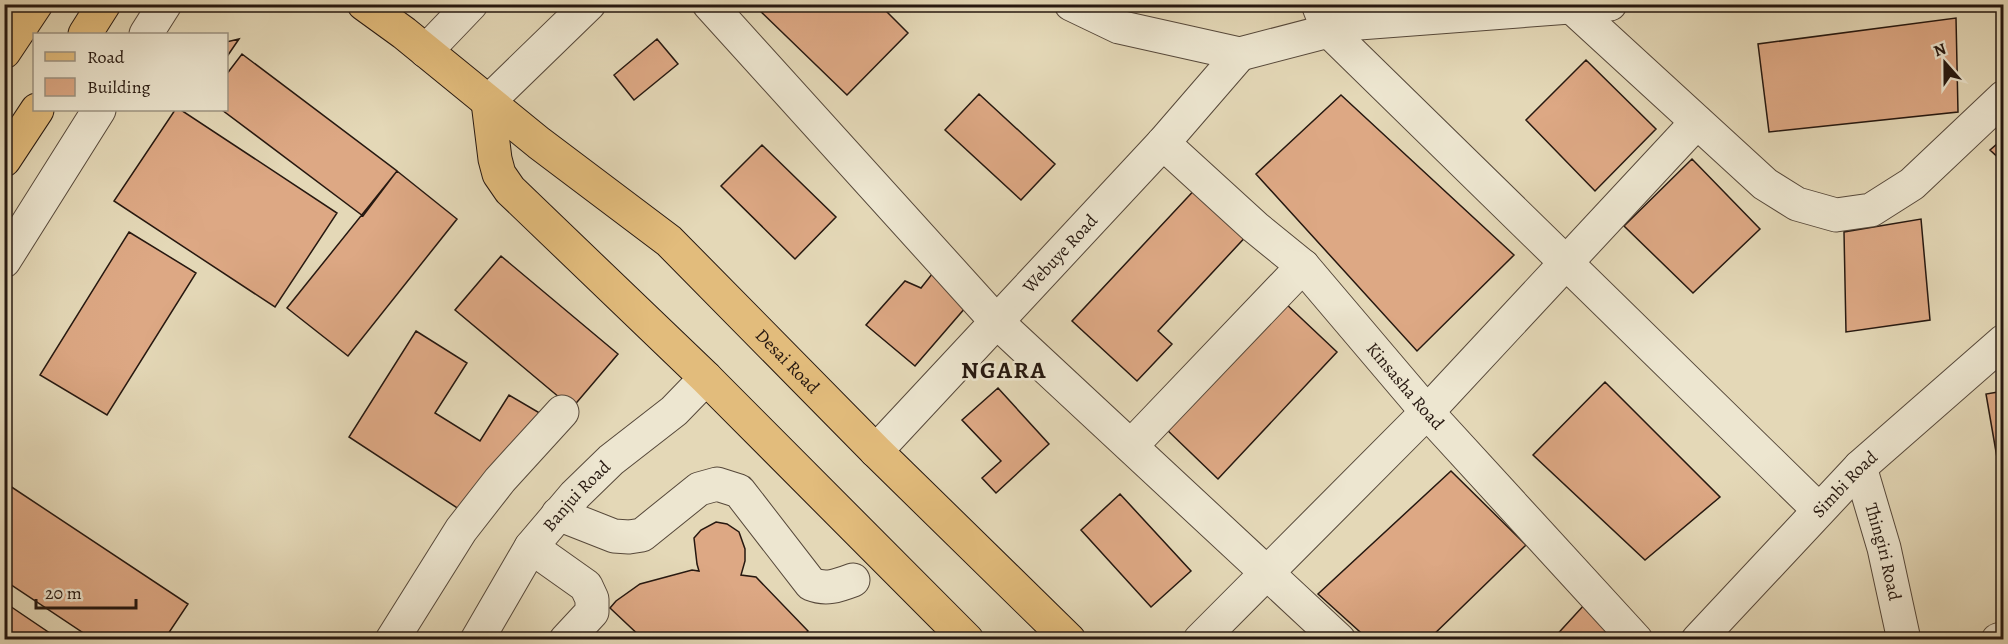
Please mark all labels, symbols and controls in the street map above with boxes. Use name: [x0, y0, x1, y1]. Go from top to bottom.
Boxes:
legend: [33, 33, 228, 111]
north arrow: [1915, 33, 1975, 93]
text: N: [1931, 37, 1950, 62]
text: Road: [87, 45, 125, 69]
text: Building: [87, 75, 151, 99]
street label: Webuye Road: [1017, 209, 1103, 299]
street label: Desai Road: [750, 323, 825, 399]
street label: Kinsasha Road: [1361, 337, 1450, 435]
district label: NGARA: [961, 354, 1047, 386]
street label: Simbi Road: [1807, 445, 1883, 523]
street label: Banjui Road: [537, 455, 616, 537]
street label: Thingiri Road: [1859, 500, 1907, 603]
scale bar: [36, 572, 136, 610]
text: 20 m: [45, 581, 82, 605]

